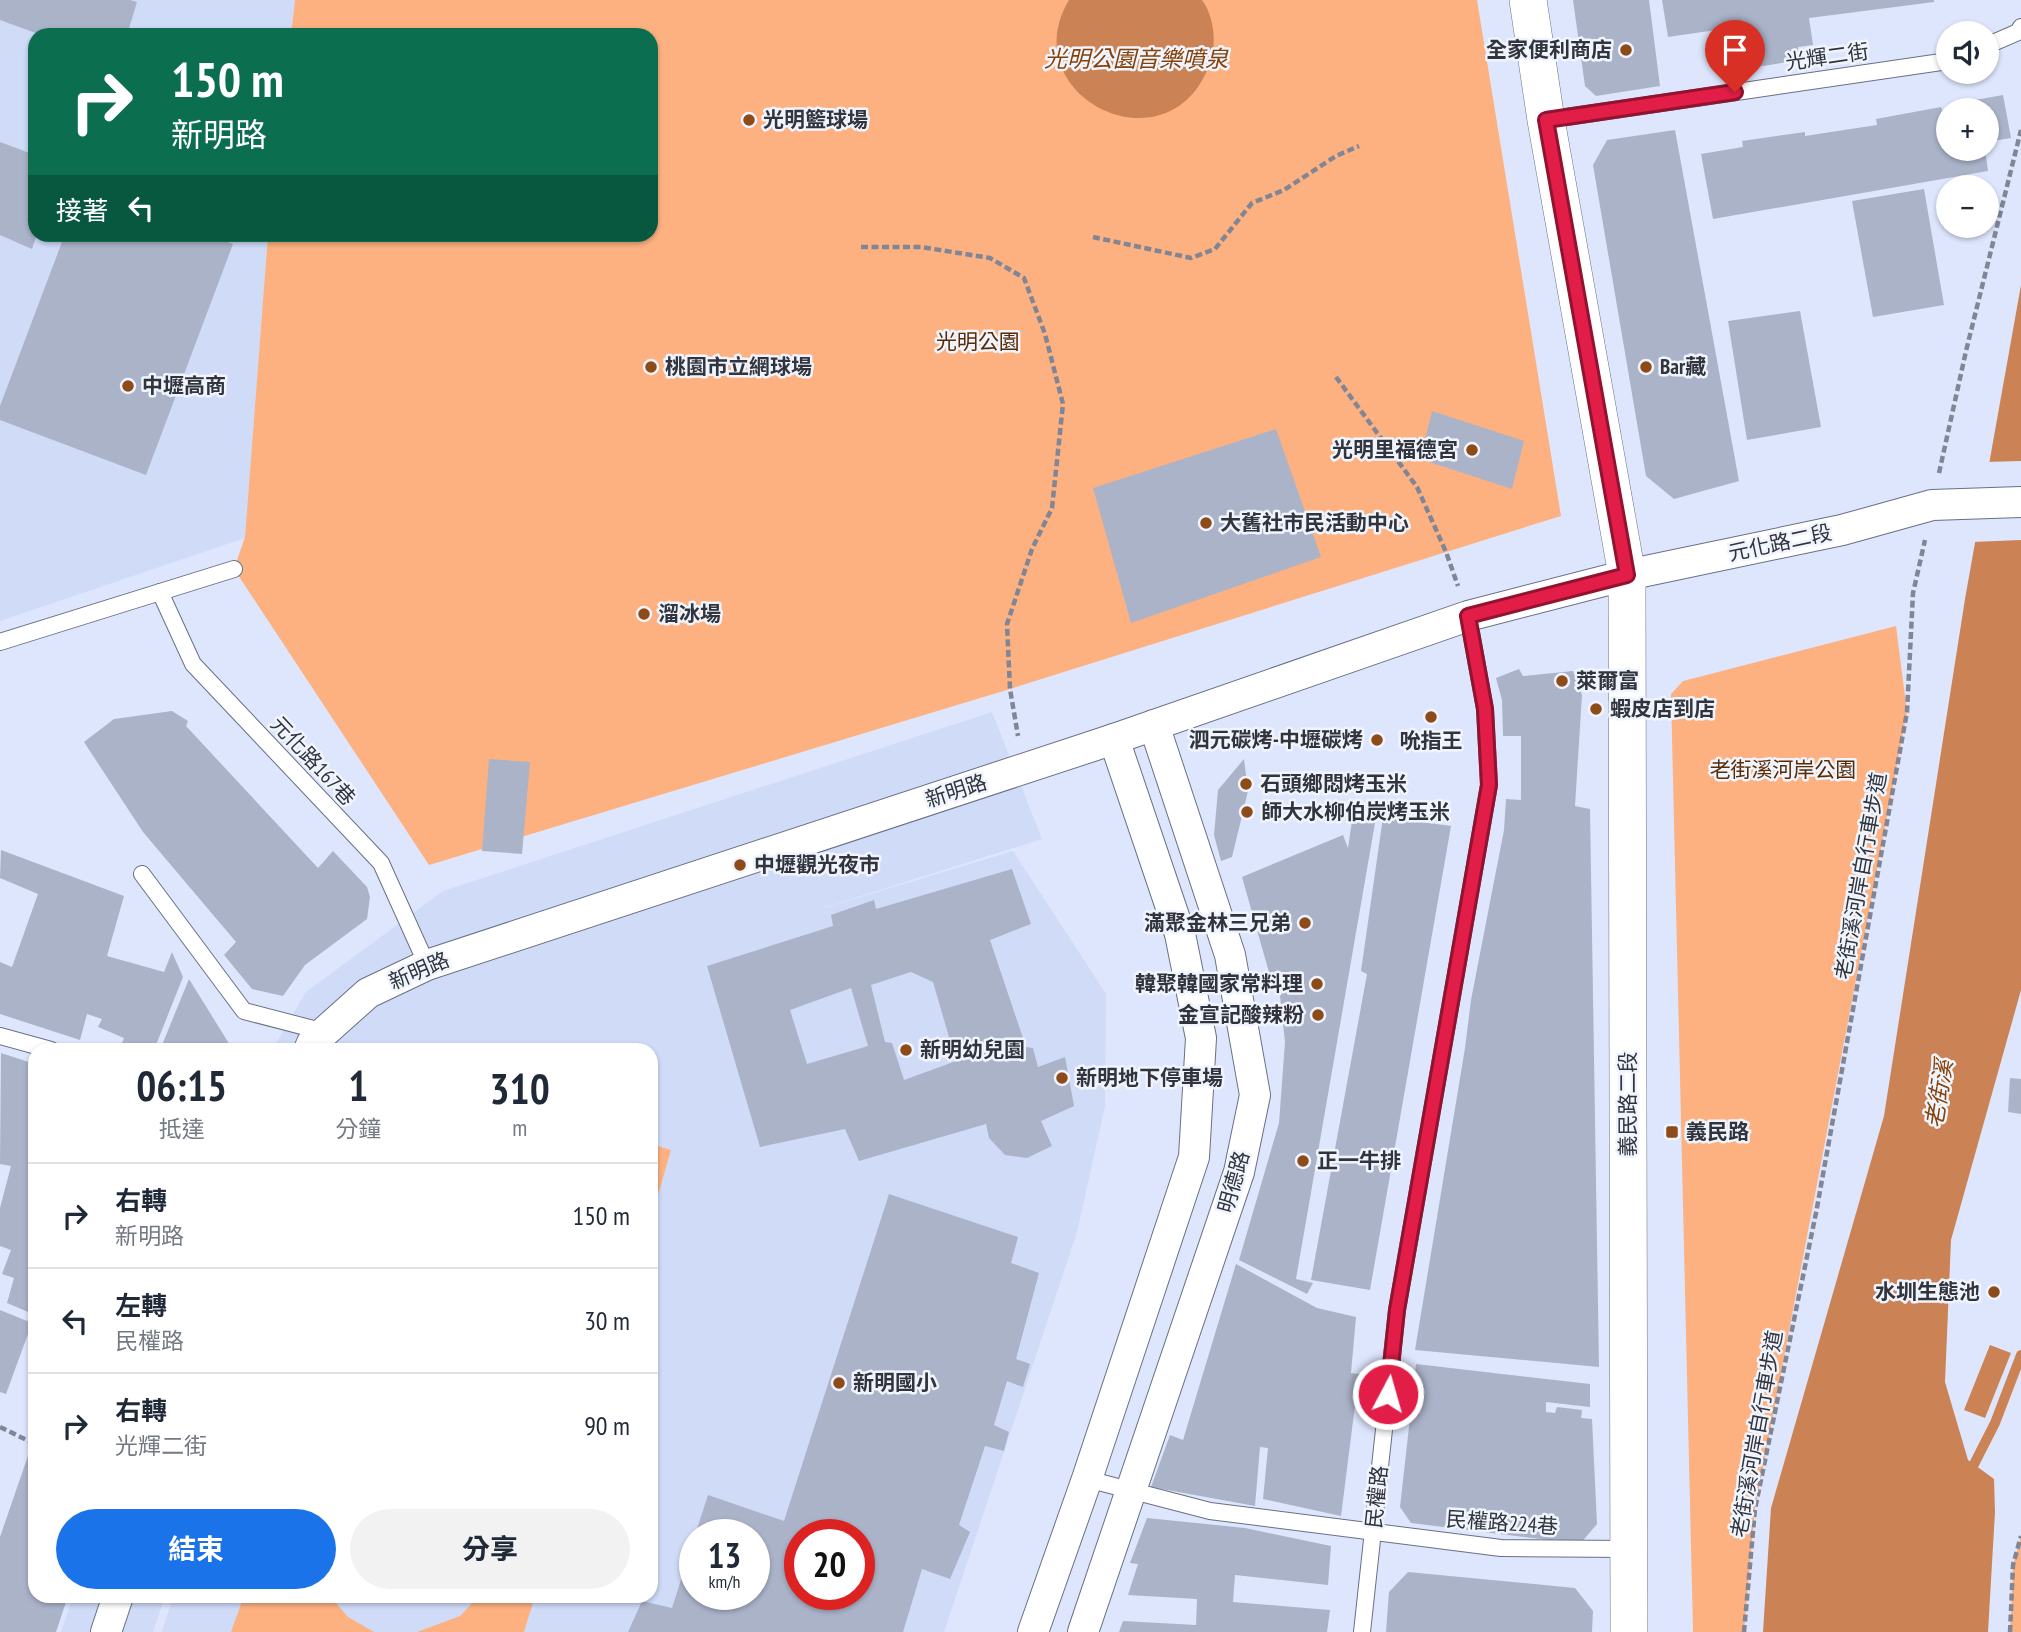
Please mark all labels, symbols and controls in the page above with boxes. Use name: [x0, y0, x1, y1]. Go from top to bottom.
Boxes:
pin: [1705, 20, 1765, 92]
map controls: [1936, 21, 1999, 238]
button: sound: [1936, 21, 1999, 84]
icon: arrive: [1716, 31, 1754, 69]
place label: 全家便利商店: [1486, 36, 1612, 63]
street label: 光輝二街: [1783, 37, 1870, 76]
marker: 全家便利商店: [1618, 42, 1634, 58]
water label: 光明公園音樂噴泉: [1044, 44, 1229, 73]
text: 150 m: [171, 47, 284, 111]
icon: right: [56, 56, 147, 147]
button: +: [1936, 98, 1999, 161]
place label: 光明籃球場: [763, 106, 868, 133]
marker: 光明籃球場: [741, 112, 757, 128]
text: 新明路: [171, 113, 267, 155]
button: −: [1936, 175, 1999, 238]
icon: left: [122, 189, 160, 227]
text: 接著: [56, 194, 108, 227]
park label: 光明公園: [936, 328, 1020, 355]
place label: 桃園市立網球場: [665, 353, 812, 380]
place label: Bar藏: [1660, 353, 1706, 380]
marker: 桃園市立網球場: [643, 359, 659, 375]
marker: Bar藏: [1638, 359, 1654, 375]
place label: 中壢高商: [142, 372, 226, 399]
marker: 中壢高商: [120, 378, 136, 394]
place label: 光明里福德宮: [1332, 436, 1458, 463]
marker: 光明里福德宮: [1464, 442, 1480, 458]
place label: 大舊社市民活動中心: [1220, 509, 1409, 536]
marker: 大舊社市民活動中心: [1198, 515, 1214, 531]
street label: 元化路二段: [1726, 518, 1834, 567]
place label: 溜冰場: [658, 600, 721, 627]
marker: 溜冰場: [636, 606, 652, 622]
place label: 萊爾富: [1576, 667, 1639, 694]
marker: 萊爾富: [1554, 673, 1570, 689]
place label: 蝦皮店到店: [1610, 695, 1715, 722]
marker: 蝦皮店到店: [1588, 701, 1604, 717]
marker: 吮指王: [1423, 709, 1439, 725]
street label: 元化路167巷: [265, 710, 362, 811]
place label: 泗元碳烤-中壢碳烤: [1189, 726, 1363, 753]
place label: 吮指王: [1400, 727, 1463, 754]
marker: 泗元碳烤-中壢碳烤: [1369, 732, 1385, 748]
park label: 老街溪河岸公園: [1710, 756, 1857, 783]
street label: 新明路: [922, 768, 990, 813]
place label: 石頭鄉悶烤玉米: [1260, 770, 1407, 797]
street label: 老街溪河岸自行車步道: [1829, 770, 1892, 982]
marker: 石頭鄉悶烤玉米: [1238, 776, 1254, 792]
place label: 師大水柳伯炭烤玉米: [1261, 798, 1450, 825]
marker: 師大水柳伯炭烤玉米: [1239, 804, 1255, 820]
place label: 中壢觀光夜市: [754, 851, 880, 878]
marker: 中壢觀光夜市: [732, 857, 748, 873]
place label: 滿聚金林三兄弟: [1144, 909, 1291, 936]
marker: 滿聚金林三兄弟: [1297, 915, 1313, 931]
street label: 新明路: [385, 946, 453, 995]
place label: 韓聚韓國家常料理: [1135, 970, 1303, 997]
marker: 韓聚韓國家常料理: [1309, 976, 1325, 992]
place label: 金宣記酸辣粉: [1178, 1001, 1304, 1028]
marker: 金宣記酸辣粉: [1310, 1007, 1326, 1023]
place label: 新明幼兒園: [920, 1036, 1025, 1063]
marker: 新明幼兒園: [898, 1042, 914, 1058]
street label: 義民路二段: [1614, 1052, 1641, 1157]
water label: 老街溪: [1919, 1055, 1959, 1130]
text: 06:15: [136, 1058, 227, 1113]
text: 1: [348, 1058, 368, 1113]
text: 310: [490, 1061, 550, 1116]
place label: 新明地下停車場: [1076, 1064, 1223, 1091]
marker: 新明地下停車場: [1054, 1070, 1070, 1086]
text: m: [512, 1113, 527, 1142]
text: 抵達: [159, 1114, 205, 1143]
text: 分鐘: [335, 1114, 381, 1143]
place label: 義民路: [1686, 1118, 1749, 1145]
marker: 義民路: [1664, 1124, 1680, 1140]
place label: 正一牛排: [1317, 1147, 1401, 1174]
street label: 明德路: [1212, 1148, 1255, 1216]
marker: 正一牛排: [1295, 1153, 1311, 1169]
text: 右轉: [115, 1184, 167, 1217]
icon: right: [56, 1197, 94, 1235]
text: 150 m: [572, 1199, 630, 1232]
text: 新明路: [115, 1221, 184, 1250]
place label: 水圳生態池: [1875, 1278, 1980, 1305]
marker: 水圳生態池: [1986, 1284, 2002, 1300]
text: 左轉: [115, 1289, 167, 1322]
icon: left: [56, 1302, 94, 1340]
text: 30 m: [584, 1304, 630, 1337]
text: 民權路: [115, 1326, 184, 1355]
street label: 老街溪河岸自行車步道: [1725, 1328, 1788, 1540]
position arrow: [1351, 1357, 1425, 1431]
place label: 新明國小: [853, 1369, 937, 1396]
marker: 新明國小: [831, 1375, 847, 1391]
text: 右轉: [115, 1394, 167, 1427]
icon: right: [56, 1407, 94, 1445]
text: 90 m: [584, 1409, 630, 1442]
text: 光輝二街: [115, 1431, 207, 1460]
street label: 民權路: [1360, 1464, 1393, 1530]
street label: 民權路224巷: [1445, 1505, 1559, 1540]
button: 結束: [56, 1509, 336, 1589]
button: 分享: [350, 1509, 630, 1589]
speed limit sign: 20: [784, 1519, 875, 1610]
text: 13: [708, 1532, 741, 1578]
text: km/h: [709, 1570, 740, 1593]

